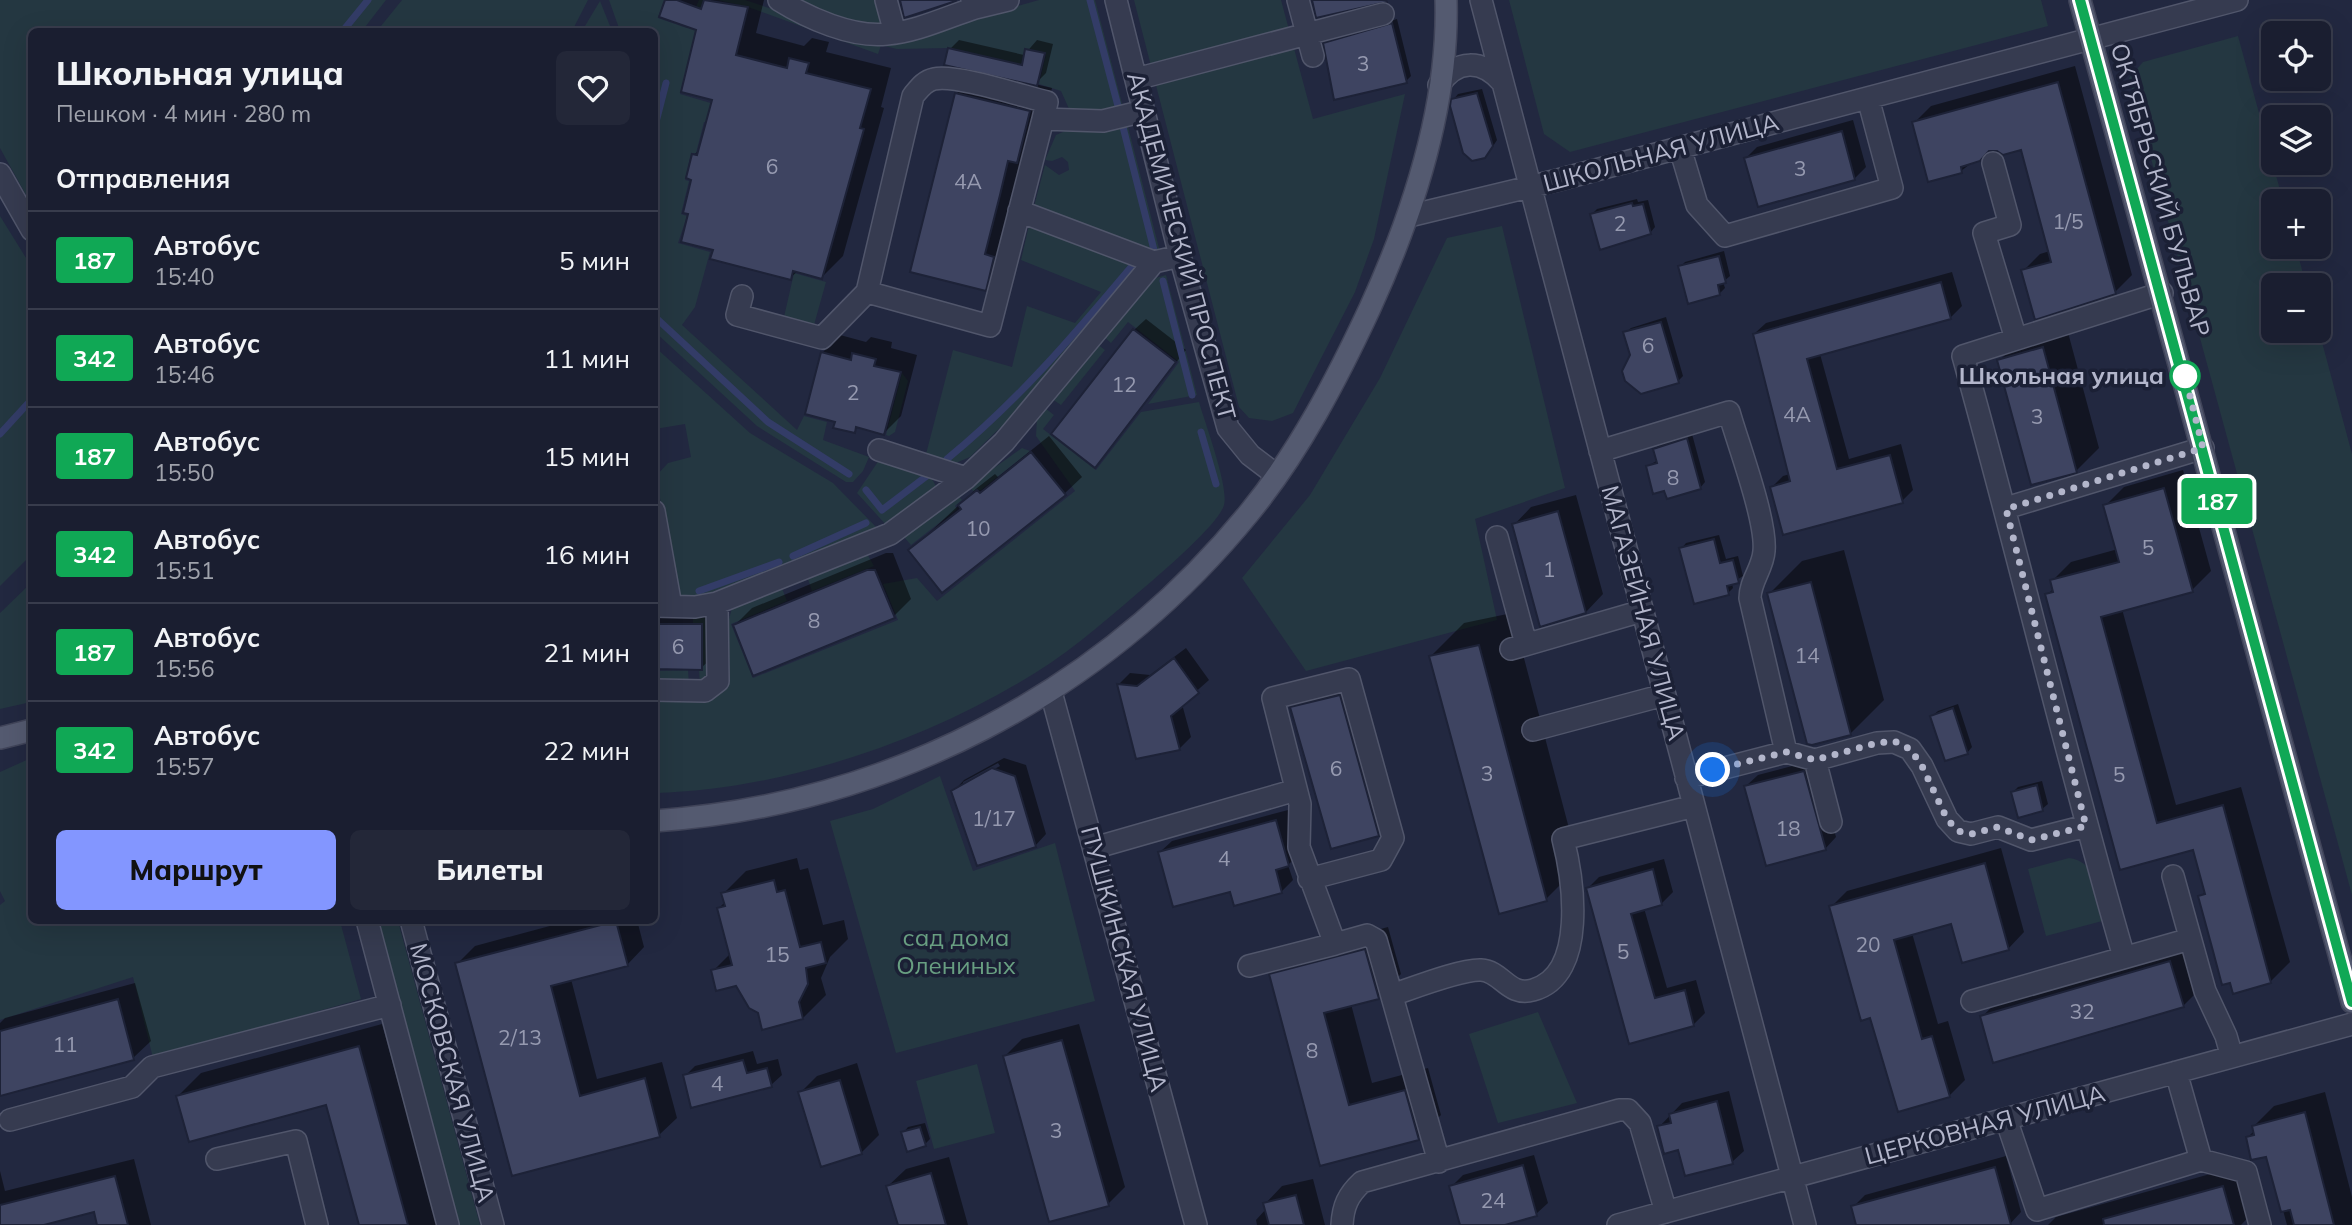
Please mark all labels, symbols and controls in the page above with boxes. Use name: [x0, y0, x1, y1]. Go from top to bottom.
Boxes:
map controls: [2261, 21, 2331, 343]
button: locate: [2261, 21, 2331, 91]
street label: ОКТЯБРЬСКИЙ БУЛЬВАР: [2105, 40, 2217, 340]
house number: 3: [1357, 50, 1369, 76]
button: heart: [556, 51, 630, 125]
text: Школьная улица: [56, 52, 344, 93]
street label: АКАДЕМИЧЕСКИЙ ПРОСПЕКТ: [1121, 69, 1243, 423]
text: Пешком · 4 мин · 280 m: [56, 99, 311, 128]
button: layers: [2261, 105, 2331, 175]
street label: ШКОЛЬНАЯ УЛИЦА: [1540, 106, 1782, 198]
house number: 6: [766, 153, 778, 179]
house number: 3: [1794, 155, 1806, 181]
text: Отправления: [56, 162, 230, 195]
house number: 4А: [954, 168, 983, 194]
button: +: [2261, 189, 2331, 259]
house number: 1/5: [2052, 208, 2084, 234]
house number: 2: [1614, 210, 1626, 236]
text: Автобус: [154, 229, 260, 262]
text: 5 мин: [559, 244, 630, 277]
text: 187: [73, 245, 116, 275]
text: 15:40: [154, 262, 214, 291]
button: −: [2261, 273, 2331, 343]
text: Автобус: [154, 327, 260, 360]
house number: 6: [1642, 332, 1654, 358]
text: 11 мин: [543, 342, 630, 375]
text: 342: [73, 343, 116, 373]
text: 15:46: [154, 360, 214, 389]
place label: Школьная улица: [1959, 360, 2164, 390]
marker: Школьная улица: [2170, 361, 2200, 391]
house number: 12: [1111, 371, 1137, 397]
house number: 2: [847, 379, 859, 405]
house number: 4А: [1783, 401, 1812, 427]
house number: 3: [2031, 403, 2043, 429]
text: Автобус: [154, 425, 260, 458]
text: 15 мин: [543, 440, 630, 473]
text: 187: [73, 441, 116, 471]
text: 15:50: [154, 458, 214, 487]
house number: 8: [1667, 464, 1679, 490]
line badge: 187: [2177, 478, 2257, 524]
street label: МАГАЗЕЙНАЯ УЛИЦА: [1595, 482, 1693, 744]
text: 187: [2195, 486, 2239, 516]
house number: 10: [965, 515, 991, 541]
text: Автобус: [154, 523, 260, 556]
house number: 5: [2142, 534, 2154, 560]
text: 16 мин: [543, 538, 630, 571]
text: 342: [73, 539, 116, 569]
text: 15:51: [154, 556, 214, 585]
house number: 1: [1543, 556, 1555, 582]
house number: 8: [808, 607, 820, 633]
text: Автобус: [154, 621, 260, 654]
house number: 6: [672, 633, 684, 659]
text: 21 мин: [543, 636, 630, 669]
text: 187: [73, 637, 116, 667]
house number: 14: [1794, 642, 1820, 668]
text: 15:56: [154, 654, 214, 683]
text: Автобус: [154, 719, 260, 752]
text: 22 мин: [543, 734, 630, 767]
text: 342: [73, 735, 116, 765]
text: 15:57: [154, 752, 214, 781]
your location: [1695, 752, 1730, 787]
house number: 6: [1330, 755, 1342, 781]
house number: 3: [1481, 760, 1493, 786]
house number: 5: [2113, 761, 2125, 787]
house number: 1/17: [972, 805, 1016, 831]
house number: 18: [1775, 815, 1801, 841]
street label: ПУШКИНСКАЯ УЛИЦА: [1075, 823, 1175, 1095]
button: Маршрут: [56, 830, 336, 910]
button: Билеты: [350, 830, 630, 910]
house number: 4: [1218, 845, 1231, 871]
park label: сад дома Олениных: [896, 922, 1016, 980]
house number: 20: [1855, 931, 1881, 957]
house number: 5: [1617, 938, 1629, 964]
street label: МОСКОВСКАЯ УЛИЦА: [404, 940, 502, 1206]
house number: 15: [764, 941, 790, 967]
house number: 32: [2069, 998, 2095, 1024]
house number: 2/13: [498, 1024, 542, 1050]
house number: 11: [52, 1031, 78, 1057]
house number: 8: [1306, 1037, 1318, 1063]
house number: 4: [711, 1070, 724, 1096]
street label: ЦЕРКОВНАЯ УЛИЦА: [1861, 1077, 2108, 1171]
house number: 3: [1050, 1117, 1062, 1143]
house number: 24: [1480, 1187, 1506, 1213]

